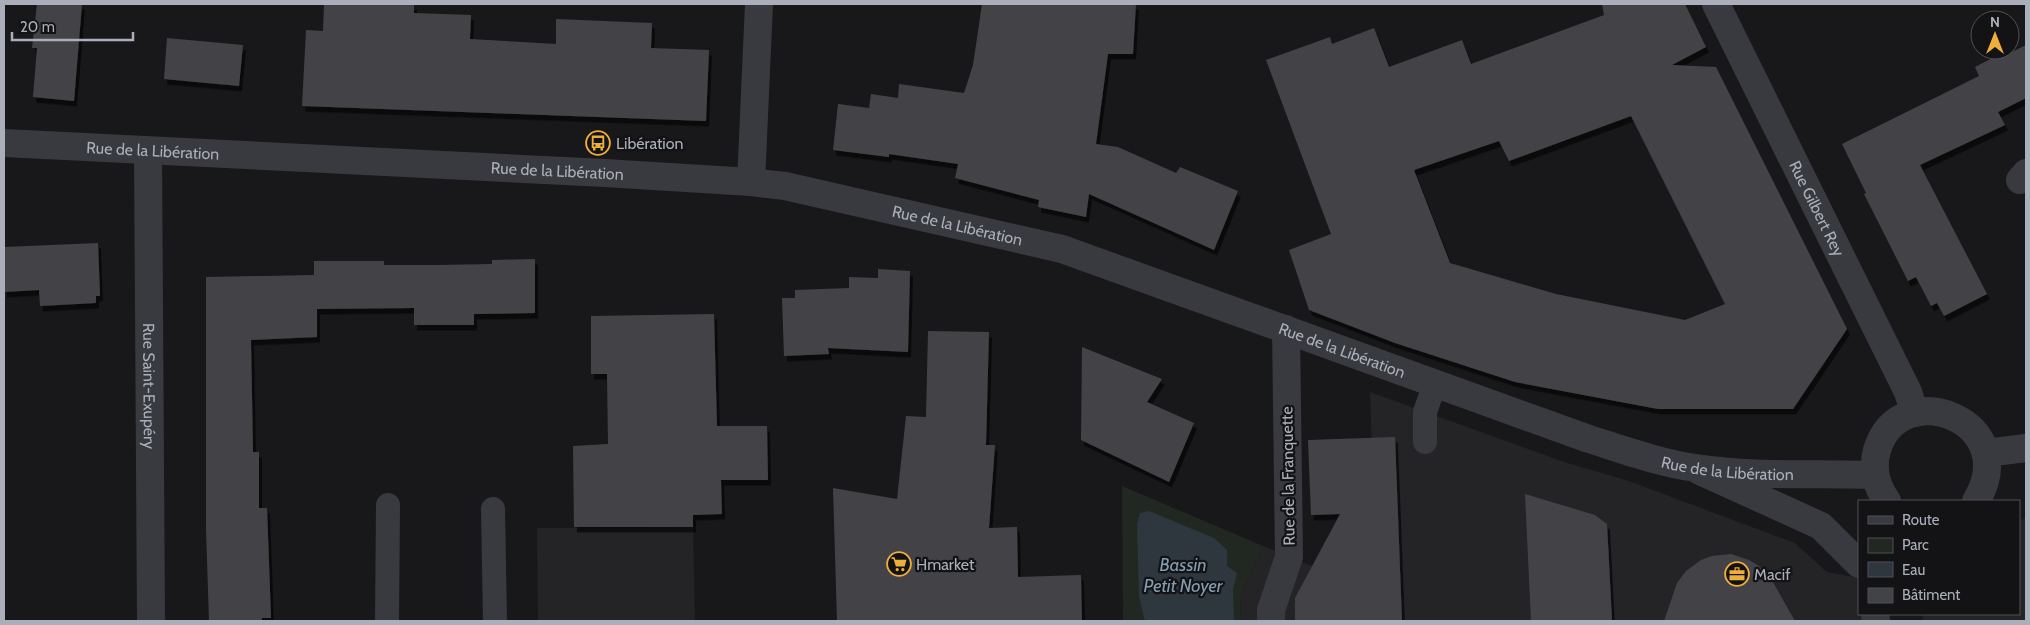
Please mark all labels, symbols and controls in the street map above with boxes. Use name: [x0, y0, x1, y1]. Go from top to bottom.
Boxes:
scale bar: [12, 10, 134, 42]
north arrow: [1970, 10, 2020, 60]
text: N: [1990, 13, 2000, 31]
text: 20 m: [20, 18, 55, 36]
bus stop icon: Libération: [585, 130, 611, 156]
place label: Libération: [616, 134, 684, 153]
street label: Rue de la Libération: [86, 138, 220, 163]
street label: Rue Gilbert Rey: [1785, 157, 1849, 259]
street label: Rue de la Libération: [490, 158, 624, 184]
street label: Rue de la Libération: [890, 201, 1024, 249]
street label: Rue de la Libération: [1276, 318, 1408, 381]
street label: Rue Saint-Exupéry: [140, 323, 159, 449]
street label: Rue de la Franquette: [1277, 406, 1299, 546]
street label: Rue de la Libération: [1659, 452, 1794, 484]
legend: [1858, 500, 2020, 615]
text: Route: [1902, 511, 1940, 529]
text: Parc: [1902, 536, 1929, 554]
supermarket icon: Hmarket: [886, 551, 912, 577]
water label: Bassin Petit Noyer: [1144, 554, 1224, 597]
place label: Hmarket: [916, 555, 975, 574]
office icon: Macif: [1724, 561, 1750, 587]
text: Eau: [1902, 561, 1925, 579]
place label: Macif: [1754, 565, 1791, 584]
text: Bâtiment: [1902, 586, 1960, 604]

